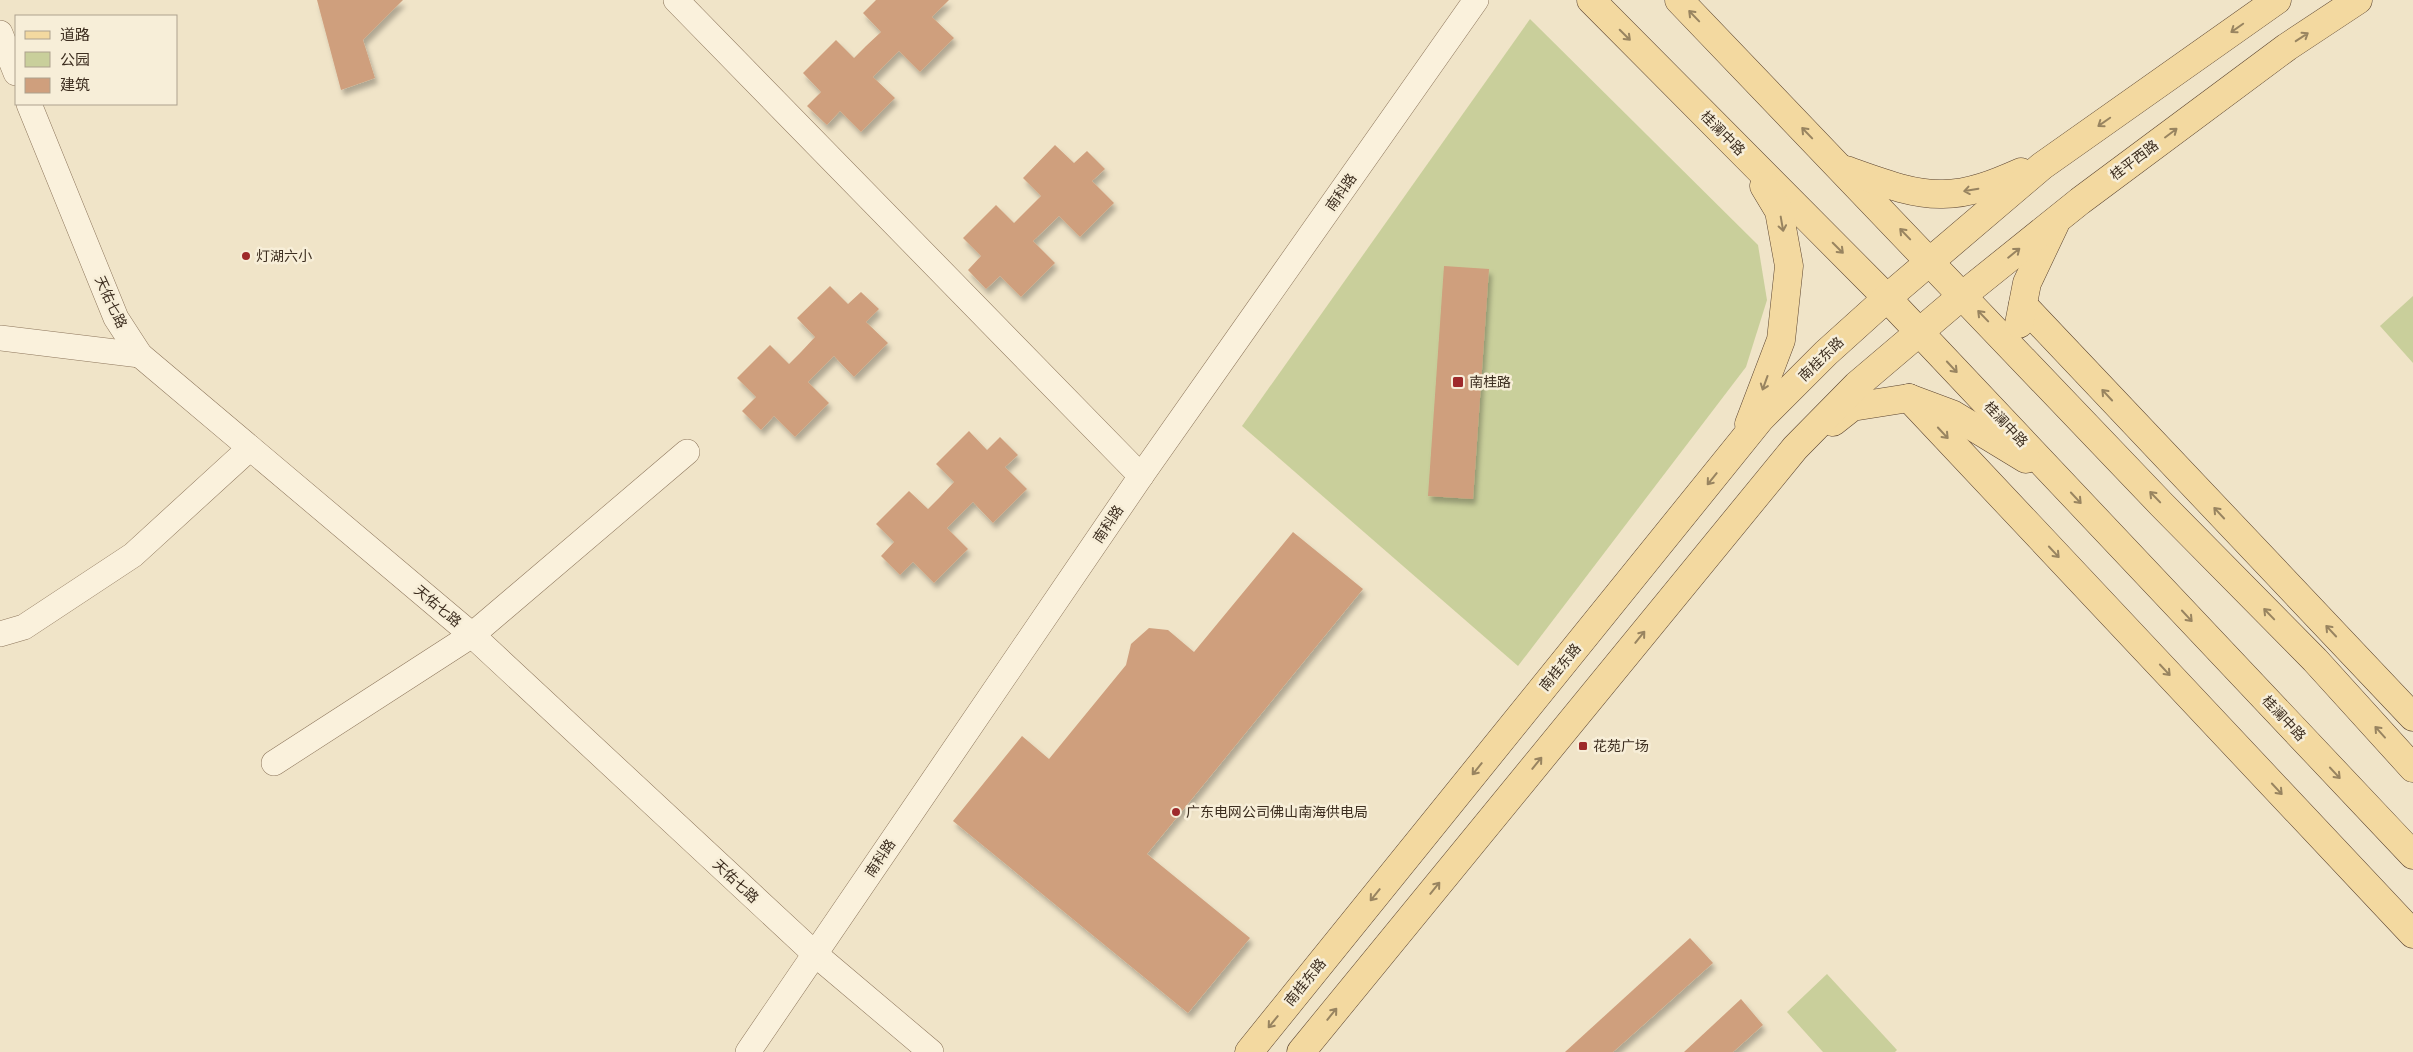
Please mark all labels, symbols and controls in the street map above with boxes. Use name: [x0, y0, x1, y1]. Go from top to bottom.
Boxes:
one-way arrow: [1689, 11, 1701, 23]
legend: [15, 15, 178, 105]
one-way arrow: [2230, 23, 2244, 33]
text: 道路: [60, 25, 90, 44]
one-way arrow: [1619, 28, 1631, 41]
one-way arrow: [2295, 32, 2309, 42]
text: 公园: [60, 50, 90, 69]
text: 建筑: [60, 75, 90, 94]
street label: 桂澜中路: [1697, 107, 1749, 159]
one-way arrow: [2098, 116, 2111, 127]
one-way arrow: [1802, 128, 1814, 140]
one-way arrow: [2164, 128, 2178, 138]
street label: 桂平西路: [2106, 136, 2162, 184]
street label: 南科路: [1322, 170, 1360, 214]
one-way arrow: [1964, 185, 1980, 195]
one-way arrow: [1777, 216, 1787, 232]
one-way arrow: [1899, 228, 1911, 241]
one-way arrow: [1832, 242, 1844, 255]
place label: 灯湖六小: [256, 247, 312, 265]
one-way arrow: [2008, 248, 2021, 259]
marker: 灯湖六小: [240, 250, 252, 262]
street label: 天佑七路: [91, 273, 131, 331]
one-way arrow: [1977, 310, 1989, 323]
street label: 南桂东路: [1795, 333, 1847, 385]
one-way arrow: [1946, 361, 1958, 373]
place label: 南桂路: [1469, 373, 1511, 391]
marker: 南桂路: [1451, 375, 1465, 389]
one-way arrow: [1760, 375, 1770, 390]
one-way arrow: [2101, 389, 2114, 401]
street label: 桂澜中路: [1980, 397, 2032, 451]
one-way arrow: [1937, 427, 1949, 440]
one-way arrow: [1706, 472, 1717, 485]
one-way arrow: [2149, 491, 2161, 504]
one-way arrow: [2070, 492, 2082, 504]
street label: 南科路: [1089, 502, 1127, 546]
one-way arrow: [2213, 506, 2225, 519]
one-way arrow: [2048, 545, 2060, 558]
street label: 天佑七路: [411, 581, 465, 631]
one-way arrow: [2263, 607, 2275, 620]
one-way arrow: [2181, 610, 2193, 623]
one-way arrow: [2325, 624, 2337, 637]
one-way arrow: [1635, 631, 1646, 644]
street label: 南桂东路: [1535, 640, 1585, 694]
one-way arrow: [2159, 664, 2171, 677]
street label: 桂澜中路: [2258, 691, 2310, 745]
one-way arrow: [2374, 726, 2386, 739]
place label: 花苑广场: [1593, 737, 1649, 755]
marker: 花苑广场: [1577, 740, 1589, 752]
one-way arrow: [1532, 756, 1543, 769]
one-way arrow: [1472, 762, 1483, 775]
one-way arrow: [2329, 766, 2341, 779]
one-way arrow: [2271, 782, 2283, 795]
place label: 广东电网公司佛山南海供电局: [1186, 803, 1368, 821]
marker: 广东电网公司佛山南海供电局: [1170, 806, 1182, 818]
street label: 南科路: [861, 836, 899, 880]
street label: 天佑七路: [709, 855, 763, 907]
one-way arrow: [1429, 882, 1440, 895]
one-way arrow: [1370, 888, 1381, 901]
street label: 南桂东路: [1280, 955, 1330, 1009]
one-way arrow: [1326, 1008, 1337, 1021]
one-way arrow: [1268, 1015, 1279, 1028]

